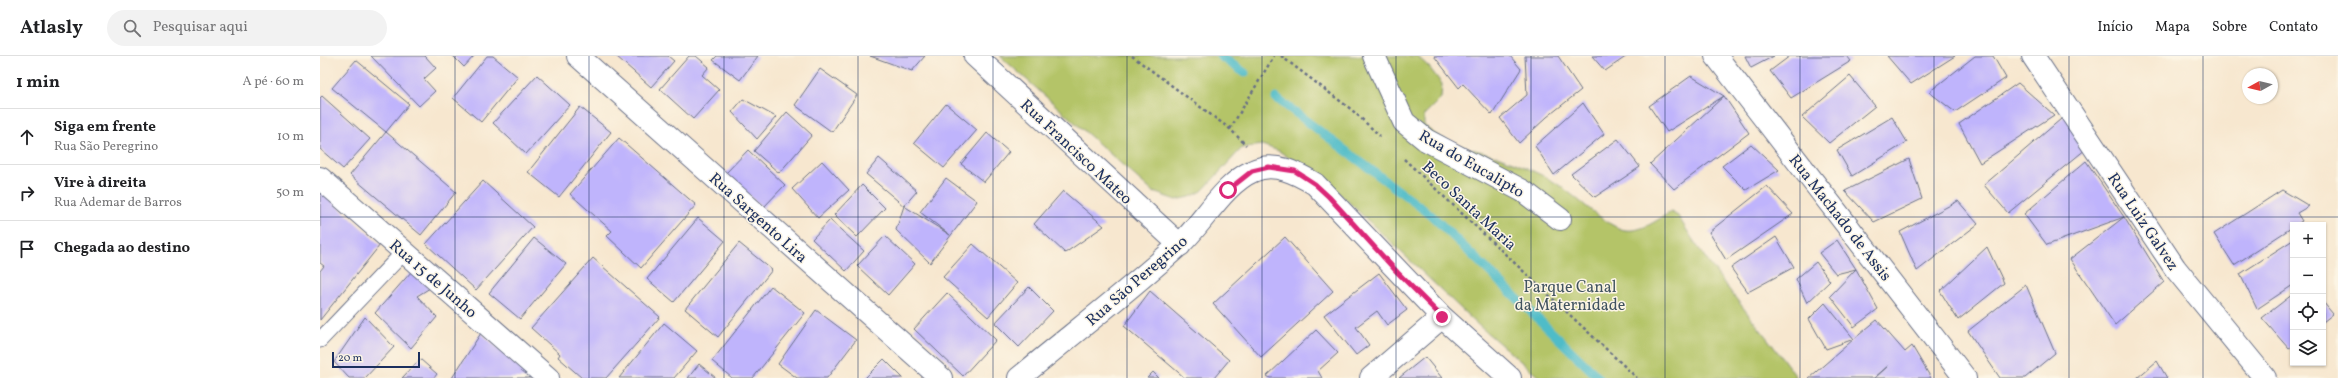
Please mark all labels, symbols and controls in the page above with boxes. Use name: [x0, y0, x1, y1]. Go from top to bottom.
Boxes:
search box: [107, 10, 387, 46]
text: Atlasly: [20, 15, 83, 41]
icon: search: [121, 17, 143, 39]
text: Pesquisar aqui: [153, 17, 248, 38]
text: Início: [2097, 18, 2133, 37]
text: Mapa: [2155, 18, 2190, 37]
text: Sobre: [2212, 18, 2247, 37]
text: Contato: [2269, 18, 2318, 37]
north arrow: [2242, 68, 2278, 104]
text: 1 min: [16, 71, 60, 94]
text: A pé · 60 m: [242, 73, 304, 91]
street label: Rua Francisco Mateo: [1015, 95, 1136, 210]
text: Siga em frente: [54, 117, 156, 138]
icon: ahead: [16, 126, 38, 148]
street label: Rua do Eucalipto: [1414, 126, 1528, 204]
text: 10 m: [277, 128, 304, 146]
text: Rua São Peregrino: [54, 138, 158, 156]
street label: Rua Machado de Assis: [1783, 150, 1896, 286]
street label: Beco Santa Maria: [1417, 157, 1521, 256]
street label: Rua Sargento Lira: [704, 168, 812, 269]
street label: Rua Luiz Galvez: [2101, 169, 2183, 275]
text: Vire à direita: [54, 173, 146, 194]
route start: [1219, 181, 1237, 199]
icon: right: [16, 182, 38, 204]
text: 50 m: [276, 184, 304, 202]
text: Rua Ademar de Barros: [54, 194, 182, 212]
map controls: [2290, 222, 2326, 366]
button: +: [2290, 222, 2326, 258]
street label: Rua São Peregrino: [1082, 231, 1193, 332]
street label: Rua 15 de Junho: [384, 235, 481, 324]
icon: arrive: [16, 238, 38, 260]
text: Chegada ao destino: [54, 238, 190, 259]
button: −: [2290, 258, 2326, 294]
park label: Parque Canal da Maternidade: [1515, 277, 1625, 317]
button: locate: [2290, 294, 2326, 330]
route end: [1433, 308, 1451, 326]
button: layers: [2290, 330, 2326, 366]
scale bar: [332, 350, 420, 369]
text: 20 m: [338, 351, 362, 366]

